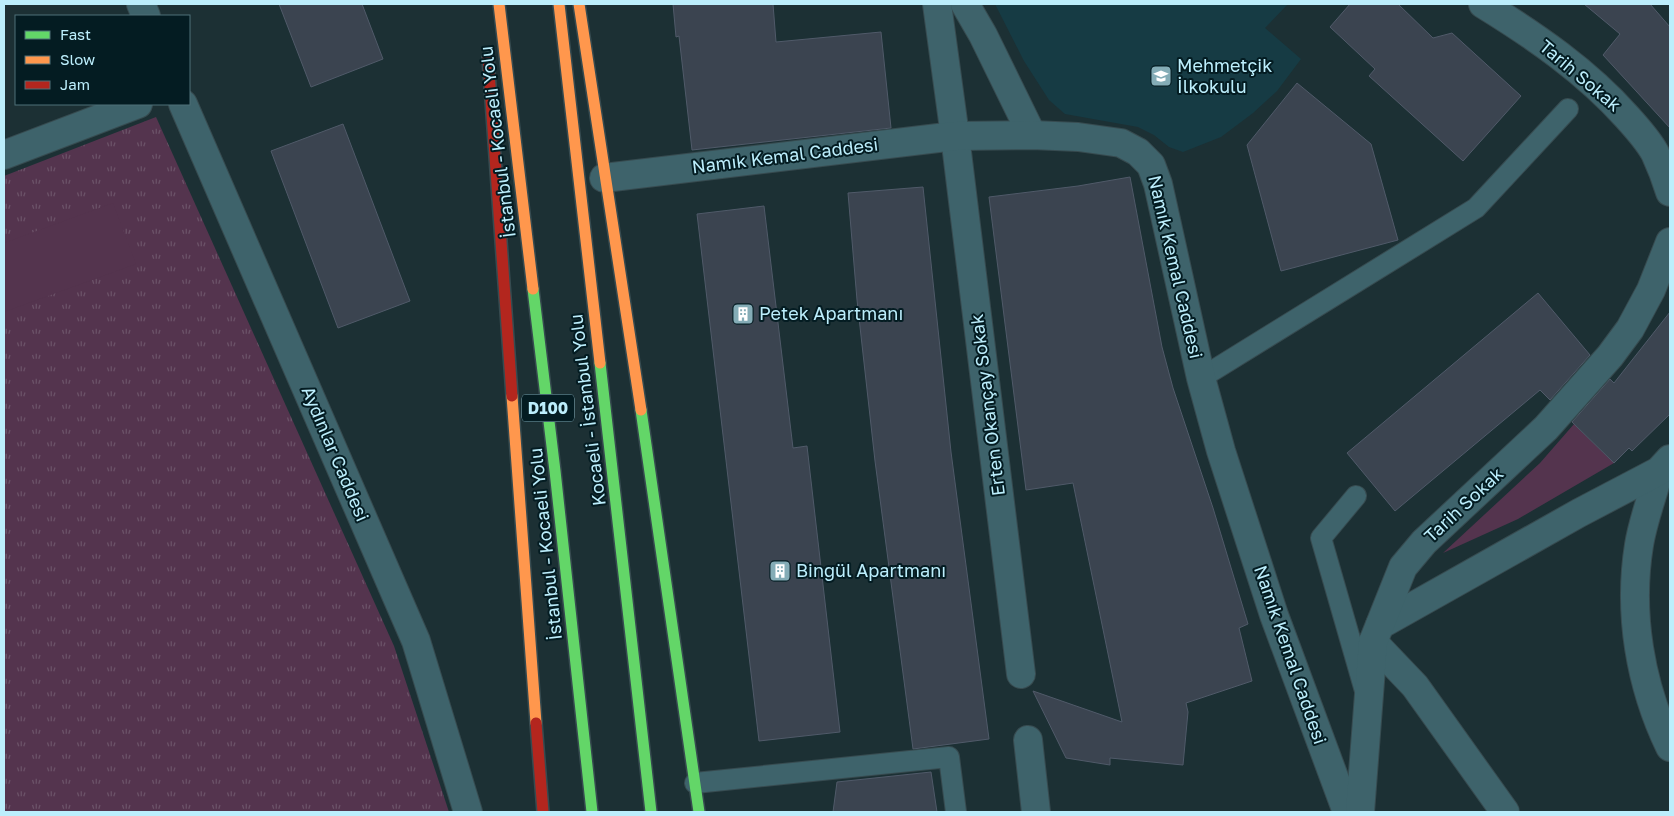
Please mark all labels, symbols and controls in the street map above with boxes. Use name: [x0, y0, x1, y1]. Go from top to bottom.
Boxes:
legend: [15, 15, 190, 105]
text: Fast: [60, 25, 91, 43]
street label: Tarih Sokak: [1535, 35, 1626, 116]
street label: İstanbul - Kocaeli Yolu: [474, 45, 520, 239]
text: Slow: [60, 50, 95, 68]
place label: Mehmetçik İlkokulu: [1177, 54, 1272, 97]
school or university icon: Mehmetçik İlkokulu: [1149, 64, 1173, 88]
text: Jam: [60, 75, 90, 93]
street label: Namık Kemal Caddesi: [690, 133, 879, 177]
street label: Namık Kemal Caddesi: [1144, 173, 1208, 361]
building icon: Petek Apartmanı: [731, 302, 755, 326]
place label: Petek Apartmanı: [759, 302, 903, 324]
street label: Kocaeli - İstanbul Yolu: [564, 313, 610, 507]
street label: Erten Okançay Sokak: [965, 313, 1009, 497]
street label: Aydınlar Caddesi: [298, 383, 374, 524]
road number: D100: [522, 394, 574, 422]
street label: İstanbul - Kocaeli Yolu: [524, 447, 566, 641]
street label: Tarih Sokak: [1419, 462, 1507, 546]
building icon: Bingül Apartmanı: [768, 559, 792, 583]
place label: Bingül Apartmanı: [796, 559, 946, 581]
street label: Namık Kemal Caddesi: [1250, 562, 1332, 747]

